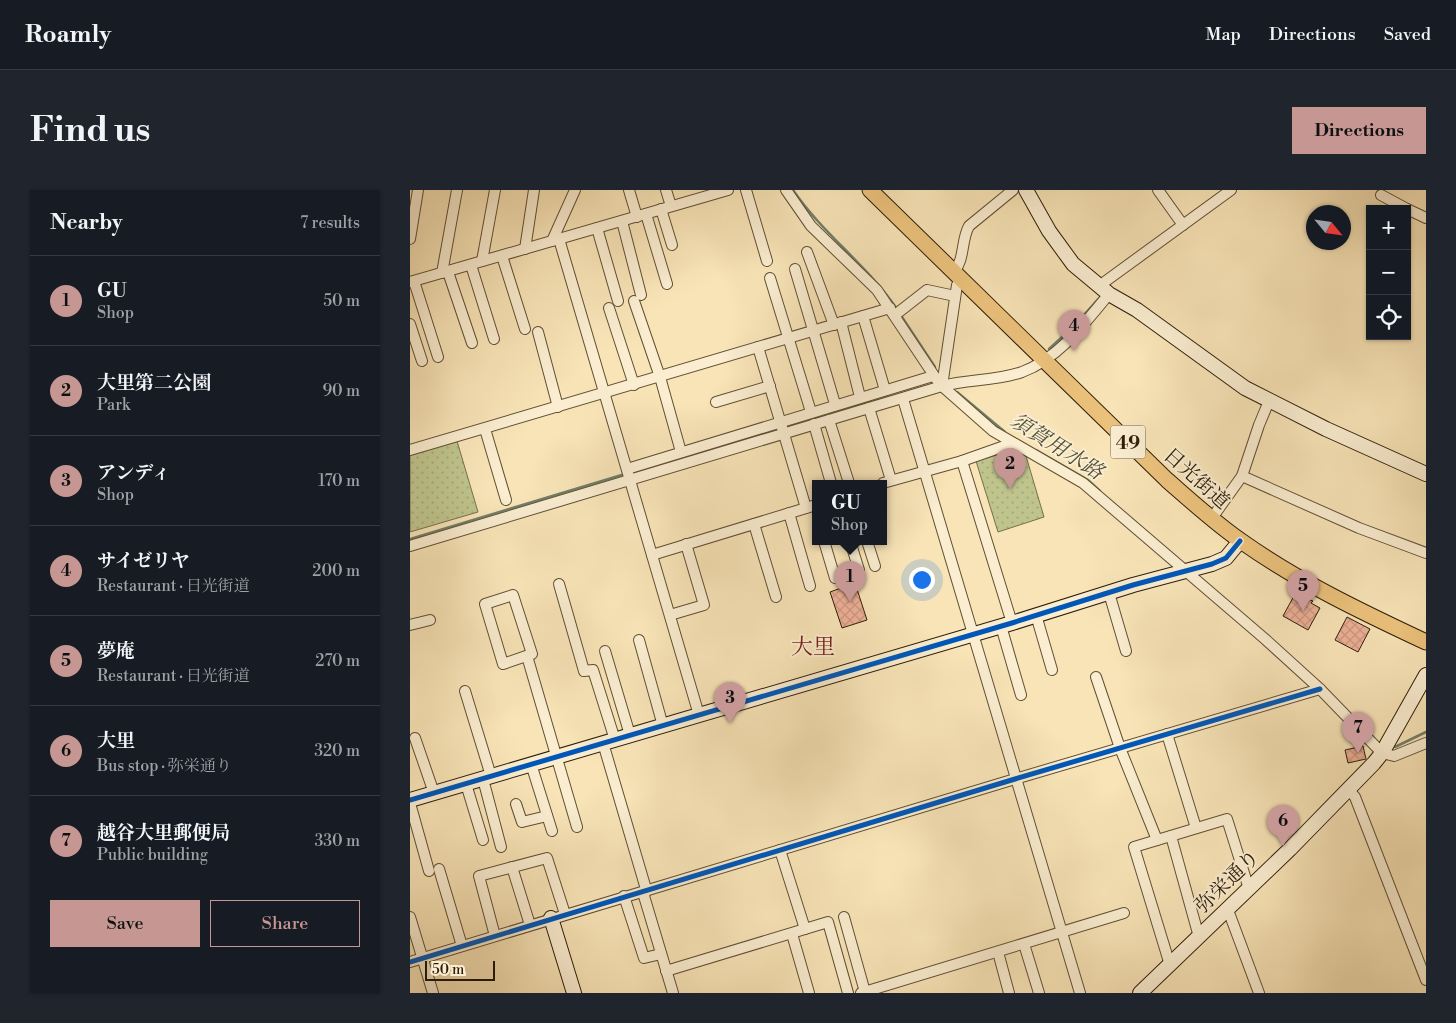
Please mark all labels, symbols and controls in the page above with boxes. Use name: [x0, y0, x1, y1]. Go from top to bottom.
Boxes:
text: Roamly: [25, 20, 111, 50]
text: Map: [1205, 23, 1241, 46]
text: Directions: [1269, 23, 1356, 46]
text: Saved: [1384, 23, 1431, 46]
button: Directions: [1292, 107, 1426, 154]
text: Find us: [30, 109, 150, 152]
north arrow: [1306, 205, 1351, 250]
map controls: [1366, 205, 1411, 340]
button: +: [1366, 205, 1411, 250]
text: Nearby: [50, 210, 123, 236]
text: 7 results: [300, 213, 360, 233]
button: −: [1366, 250, 1411, 295]
text: GU: [97, 279, 127, 303]
text: 1: [62, 291, 70, 311]
text: 50 m: [323, 291, 360, 311]
button: locate: [1366, 295, 1411, 340]
text: Shop: [97, 303, 134, 323]
pin: 4: [1058, 310, 1090, 351]
text: 大里第二公園: [97, 371, 211, 395]
text: 2: [61, 381, 71, 401]
text: 90 m: [322, 381, 360, 401]
text: Park: [97, 395, 130, 415]
water label: 須賀用水路: [1005, 408, 1110, 487]
road number: 49: [1110, 426, 1146, 458]
street label: 日光街道: [1158, 443, 1234, 515]
pin: 2: [994, 448, 1026, 489]
text: アンディ: [97, 461, 171, 485]
text: 3: [61, 471, 71, 491]
text: 170 m: [318, 471, 360, 491]
popup: [812, 480, 887, 545]
text: Shop: [97, 485, 134, 505]
text: GU: [831, 491, 861, 515]
text: Shop: [831, 515, 868, 535]
text: サイゼリヤ: [97, 549, 190, 573]
text: 4: [61, 561, 71, 581]
text: 200 m: [312, 561, 360, 581]
pin: 1: [834, 561, 866, 602]
your location: [909, 567, 935, 593]
pin: 5: [1287, 570, 1319, 611]
text: Restaurant · 日光街道: [97, 576, 250, 596]
district label: 大里: [791, 634, 835, 661]
text: 夢庵: [97, 639, 135, 663]
text: 5: [61, 651, 71, 671]
text: 270 m: [315, 651, 360, 671]
text: Restaurant · 日光街道: [97, 666, 250, 686]
pin: 3: [714, 682, 746, 723]
pin: 7: [1342, 712, 1374, 753]
text: 大里: [97, 729, 135, 753]
text: 6: [61, 741, 71, 761]
text: 320 m: [314, 741, 360, 761]
text: Bus stop · 弥栄通り: [97, 756, 232, 776]
pin: 6: [1267, 805, 1299, 846]
text: 越谷大里郵便局: [97, 821, 230, 845]
text: 7: [61, 831, 71, 851]
text: 330 m: [314, 831, 360, 851]
text: Public building: [97, 845, 208, 865]
street label: 弥栄通り: [1191, 845, 1265, 919]
button: Save: [50, 900, 200, 947]
button: Share: [210, 900, 360, 947]
scale bar: [425, 958, 495, 981]
text: 50 m: [432, 961, 464, 979]

